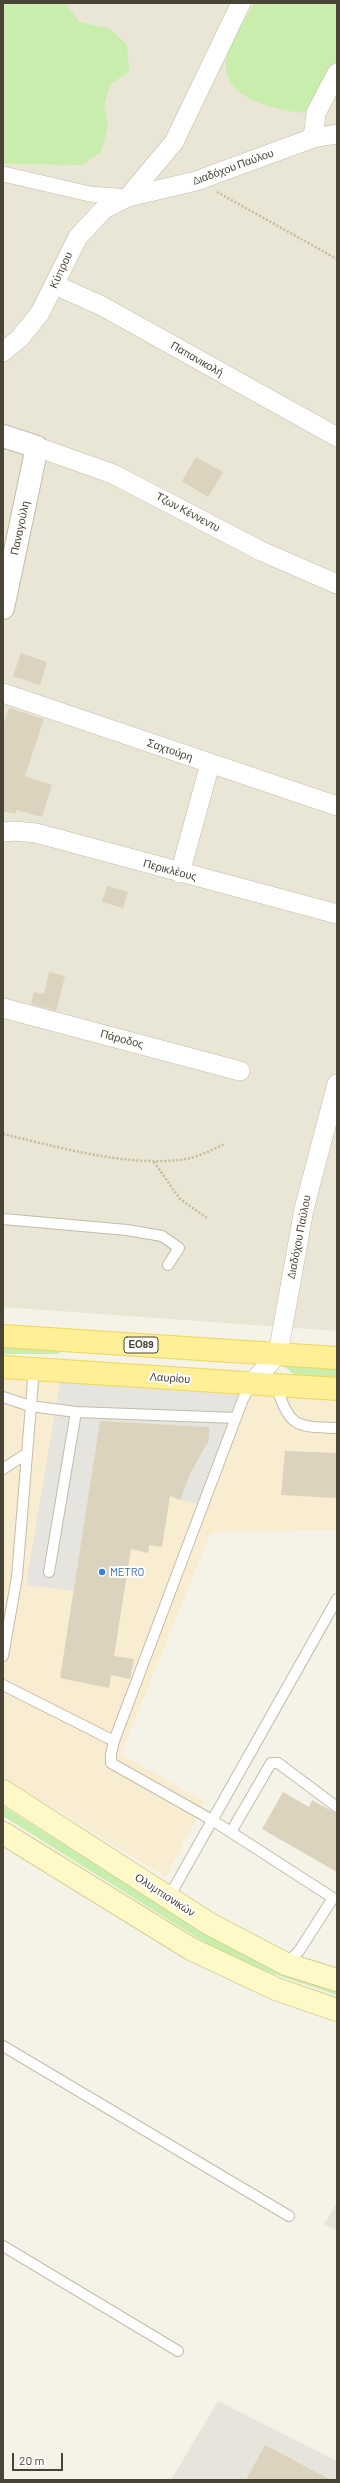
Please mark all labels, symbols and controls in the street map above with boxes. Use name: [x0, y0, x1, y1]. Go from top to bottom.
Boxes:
street label: Διαδόχου Παύλου: [191, 146, 275, 188]
street label: Κύπρου: [47, 250, 75, 290]
street label: Παπανικολή: [168, 339, 226, 379]
street label: Τζων Κέννεντυ: [154, 489, 222, 535]
street label: Παναγούλη: [8, 500, 32, 556]
street label: Σαχτούρη: [145, 736, 195, 764]
street label: Περικλέους: [142, 857, 198, 883]
street label: Πάροδος: [99, 1027, 145, 1051]
street label: Διαδόχου Παύλου: [284, 1194, 314, 1280]
road number: ΕΟ89: [124, 1337, 158, 1353]
street label: Λαυρίου: [149, 1370, 191, 1386]
place label: METRO: [110, 1565, 144, 1579]
marker: METRO: [97, 1567, 107, 1577]
street label: Ολυμπιονικών: [133, 1871, 197, 1919]
scale bar: [14, 2445, 65, 2471]
text: 20 m: [19, 2453, 45, 2467]

